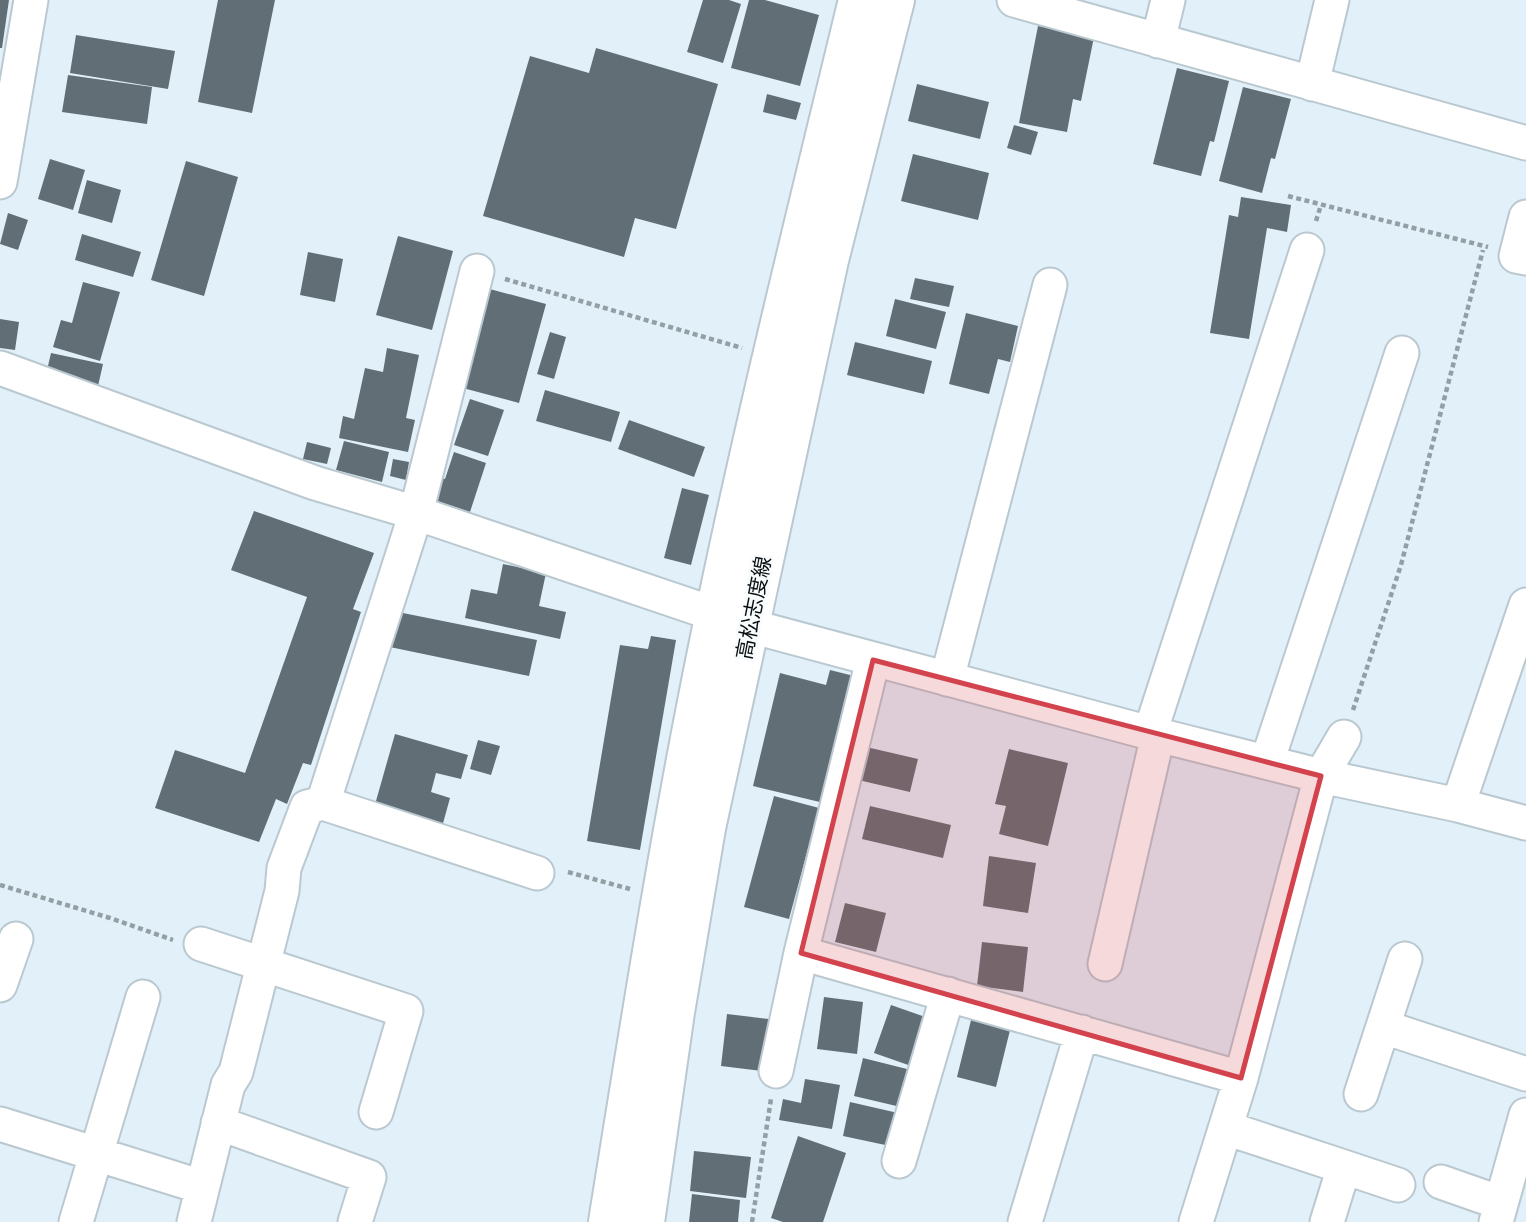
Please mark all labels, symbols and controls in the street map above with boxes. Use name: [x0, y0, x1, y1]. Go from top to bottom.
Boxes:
street label: 高松志度線: [731, 554, 776, 662]

